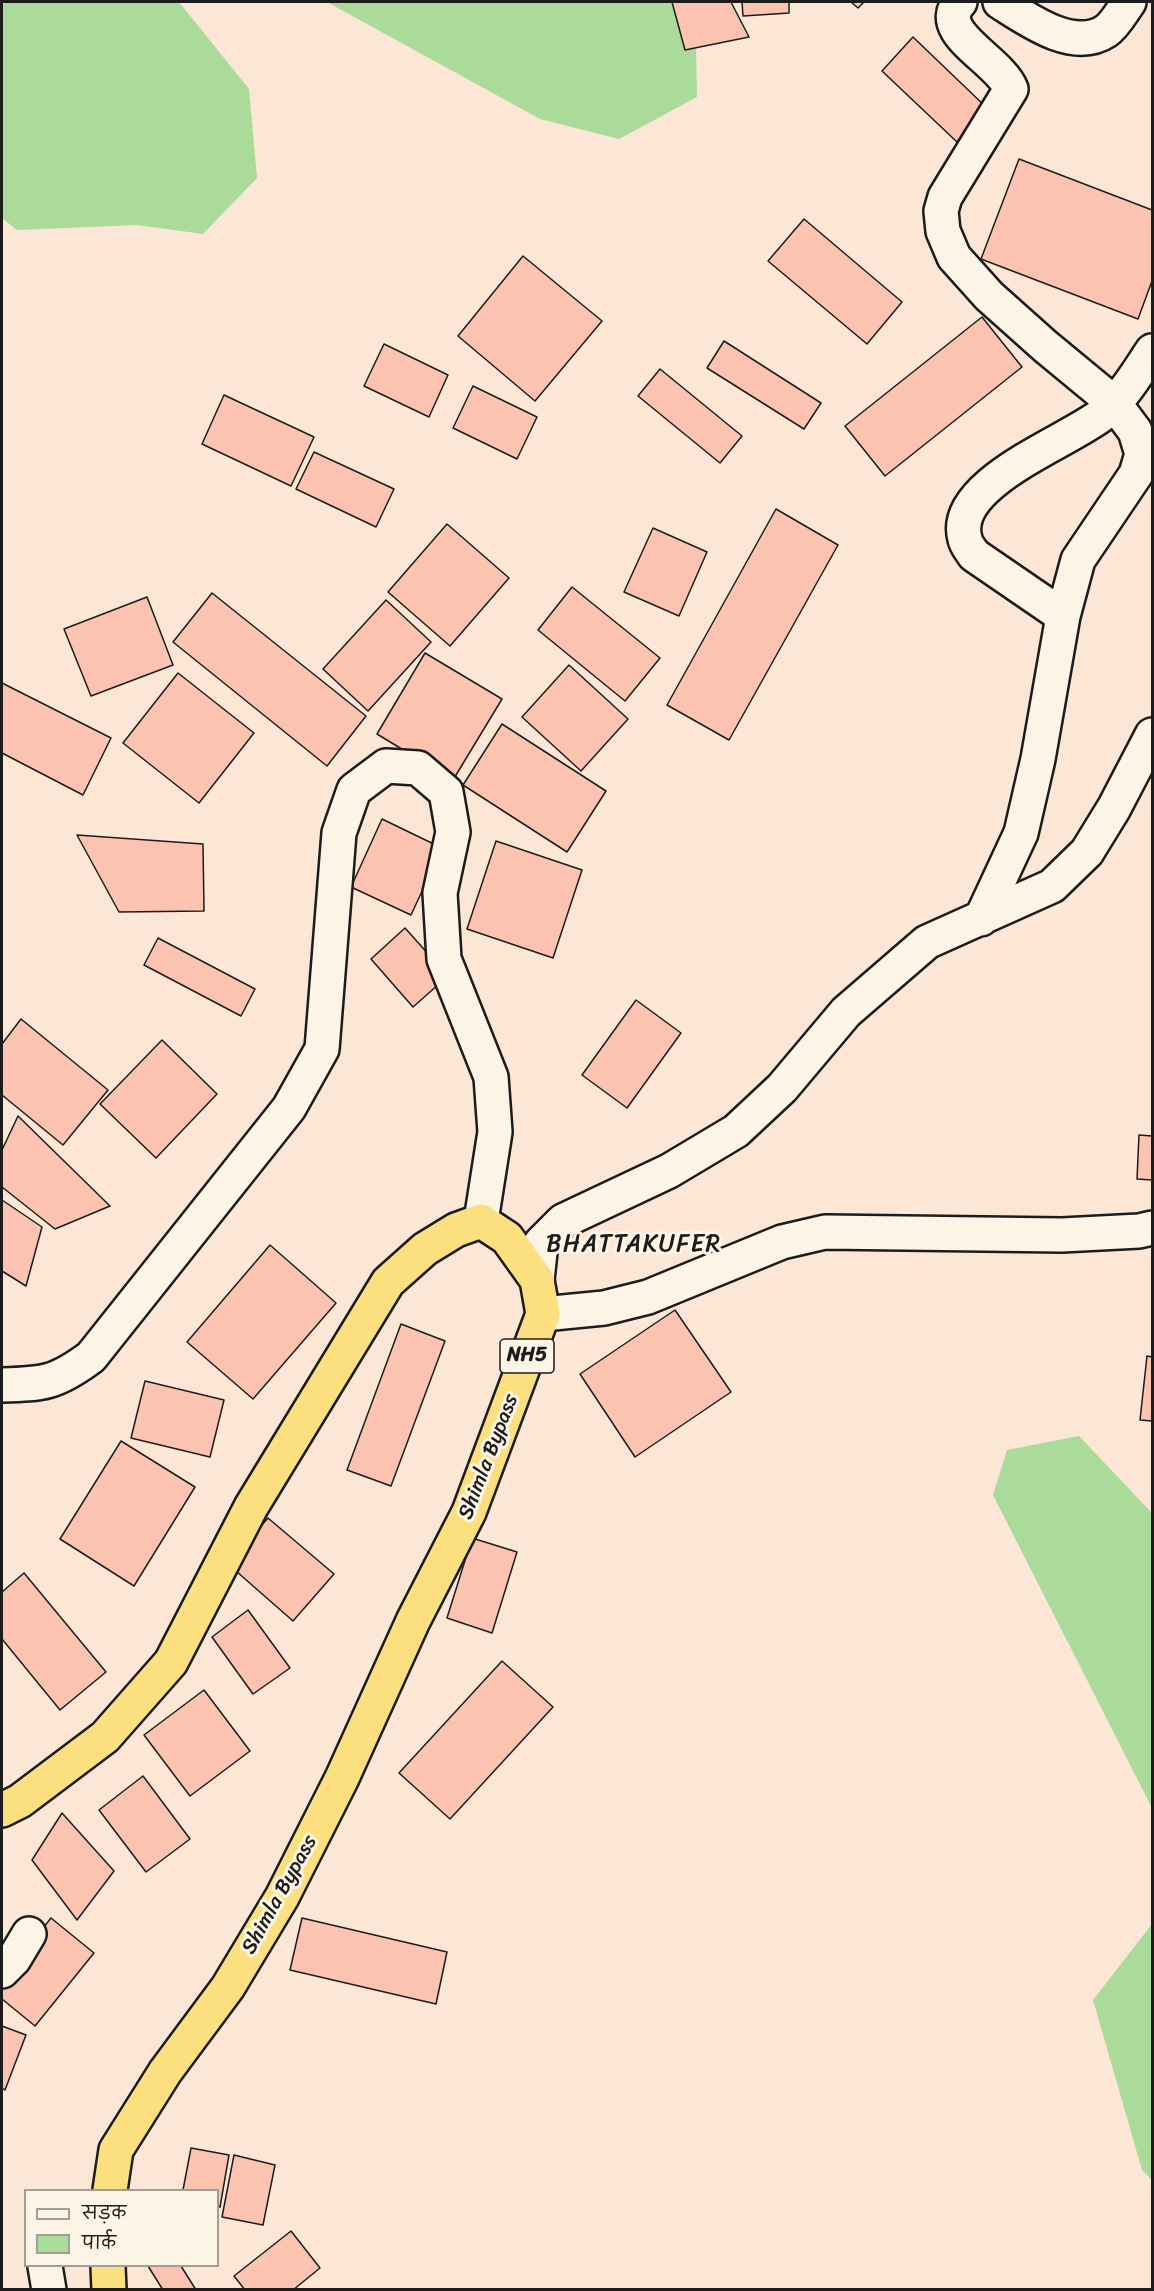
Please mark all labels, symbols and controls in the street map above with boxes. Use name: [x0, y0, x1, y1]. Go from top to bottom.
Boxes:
district label: BHATTAKUFER: [547, 1231, 721, 1259]
road number: NH5: [500, 1339, 554, 1373]
street label: Shimla Bypass: [454, 1391, 524, 1523]
street label: Shimla Bypass: [237, 1831, 323, 1959]
legend: [24, 2189, 219, 2267]
text: सड़क: [82, 2197, 126, 2229]
text: पार्क: [82, 2227, 116, 2259]

